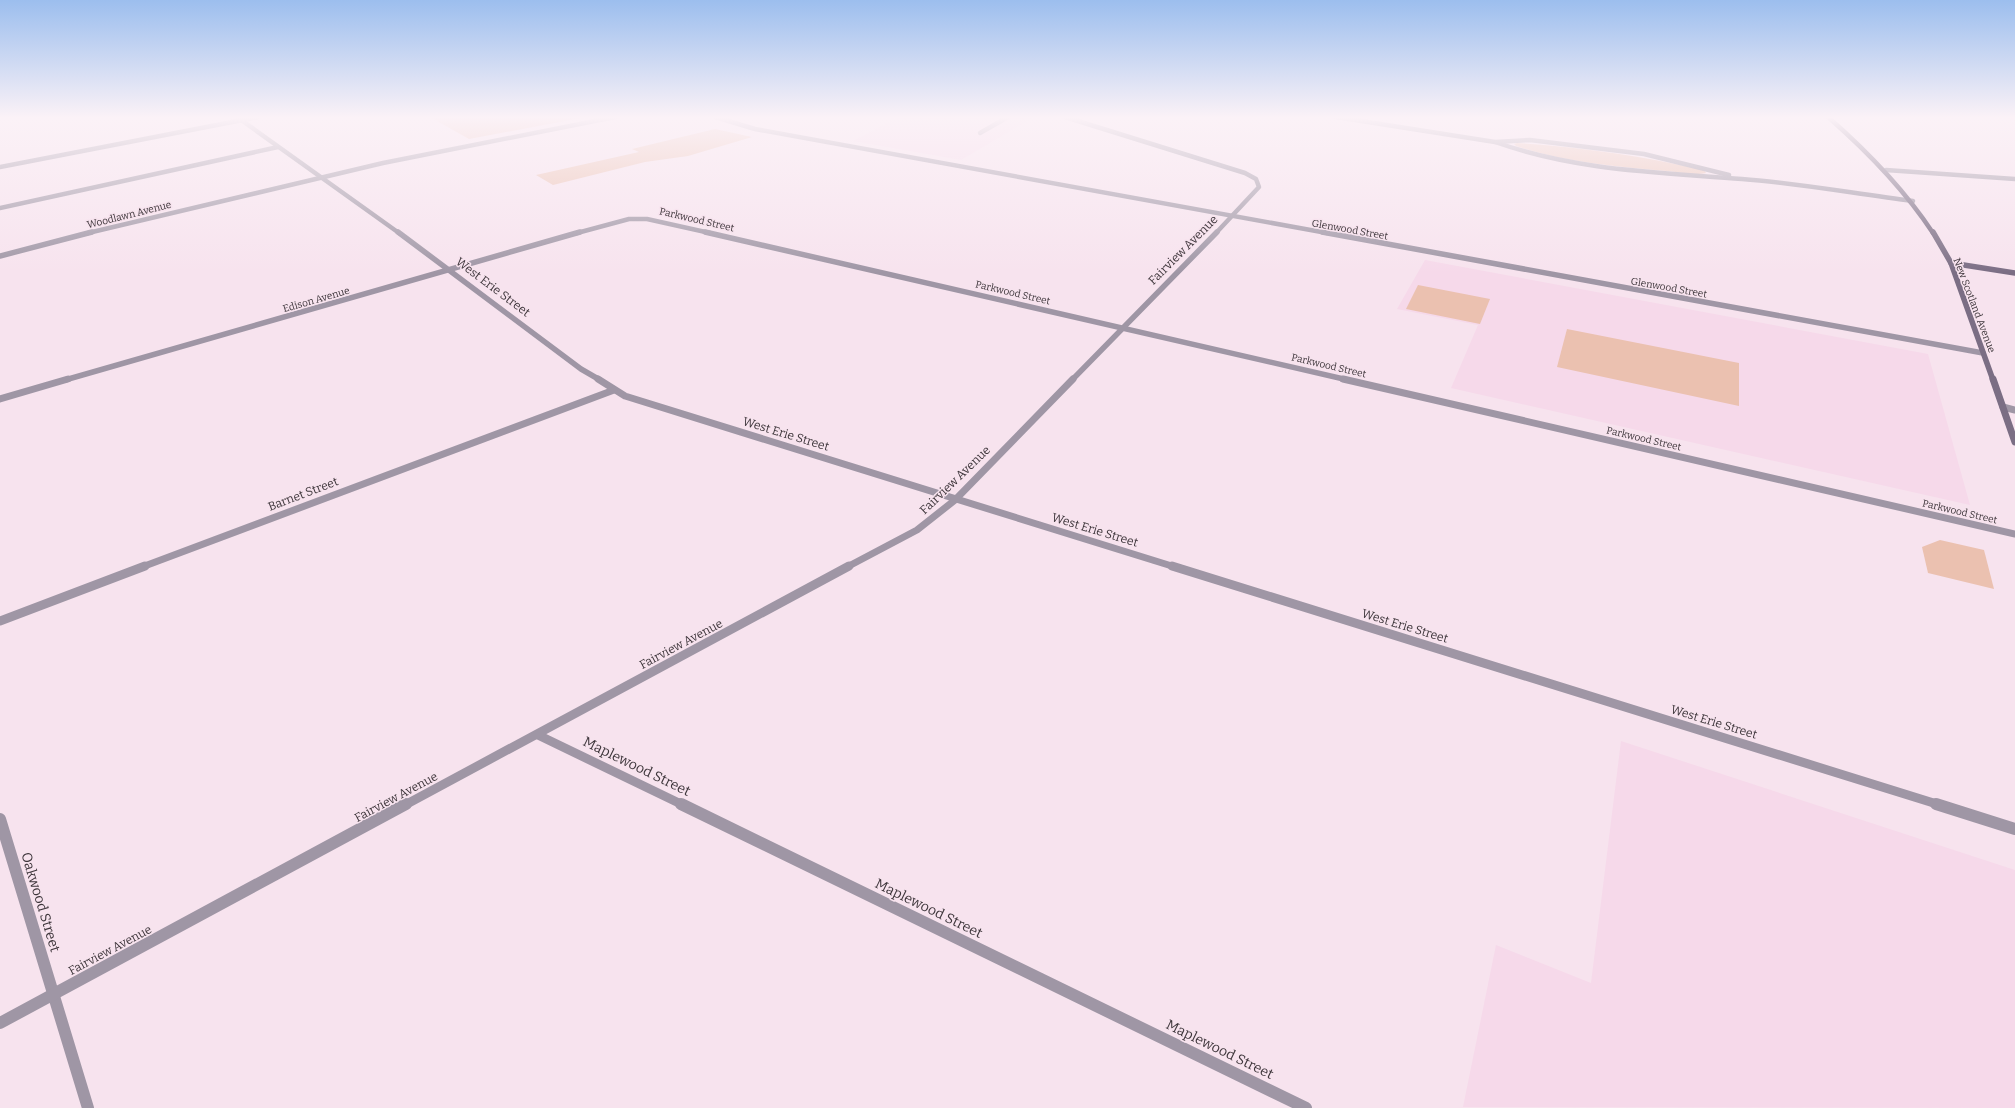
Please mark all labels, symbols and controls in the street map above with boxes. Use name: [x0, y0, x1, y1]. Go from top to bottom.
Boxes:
street label: Woodlawn Avenue: [86, 199, 173, 231]
street label: Parkwood Street: [658, 206, 736, 235]
street label: Fairview Avenue: [1145, 212, 1221, 288]
street label: Glenwood Street: [1311, 217, 1389, 243]
street label: West Erie Street: [453, 255, 533, 320]
street label: New Scotland Avenue: [1950, 256, 1998, 355]
street label: Glenwood Street: [1630, 275, 1708, 301]
street label: Parkwood Street: [974, 279, 1052, 308]
street label: Edison Avenue: [281, 285, 351, 315]
street label: Parkwood Street: [1290, 352, 1368, 381]
street label: West Erie Street: [741, 414, 831, 454]
street label: Parkwood Street: [1605, 425, 1683, 454]
street label: Fairview Avenue: [917, 443, 993, 517]
street label: Barnet Street: [266, 474, 341, 514]
street label: Parkwood Street: [1921, 498, 1999, 527]
street label: West Erie Street: [1050, 510, 1140, 550]
street label: West Erie Street: [1360, 606, 1450, 646]
street label: Fairview Avenue: [637, 616, 725, 672]
street label: West Erie Street: [1669, 702, 1759, 742]
street label: Maplewood Street: [580, 733, 693, 800]
street label: Fairview Avenue: [352, 769, 440, 825]
street label: Oakwood Street: [17, 850, 64, 954]
street label: Maplewood Street: [872, 875, 985, 942]
street label: Fairview Avenue: [66, 922, 154, 978]
street label: Maplewood Street: [1163, 1016, 1276, 1083]

